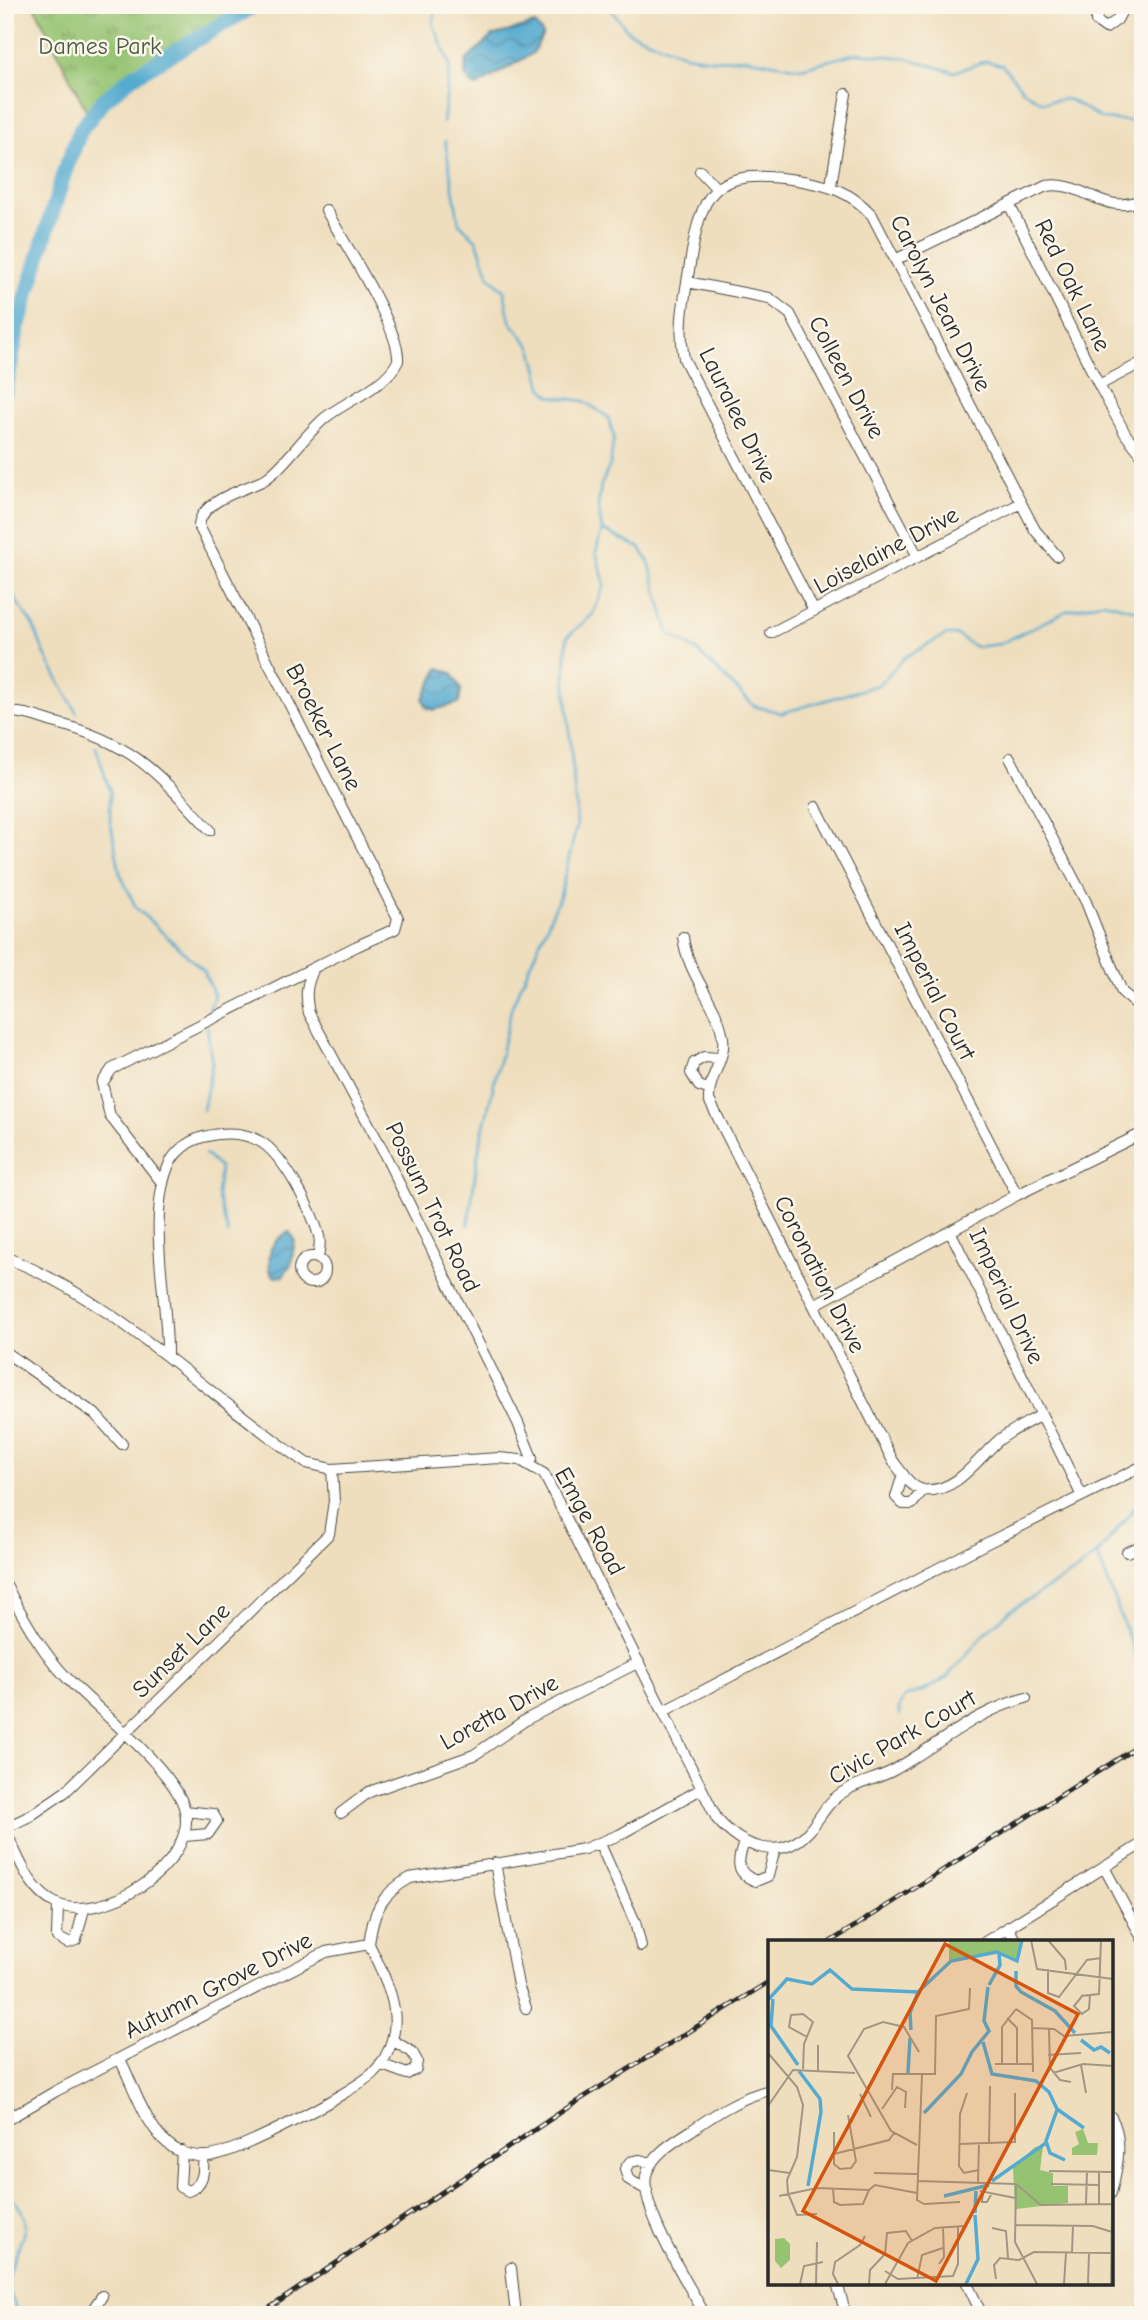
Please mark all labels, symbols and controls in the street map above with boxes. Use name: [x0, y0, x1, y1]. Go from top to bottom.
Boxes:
park label: Dames Park: [38, 32, 162, 60]
street label: Carolyn Jean Drive: [884, 210, 998, 396]
street label: Red Oak Lane: [1029, 214, 1117, 356]
street label: Colleen Drive: [803, 311, 891, 443]
street label: Lauralee Drive: [693, 343, 783, 487]
street label: Loiselaine Drive: [809, 500, 963, 600]
street label: Broeker Lane: [280, 659, 368, 795]
street label: Imperial Court: [888, 917, 982, 1066]
street label: Possum Trot Road: [380, 1117, 486, 1297]
street label: Coronation Drive: [768, 1191, 872, 1357]
street label: Imperial Drive: [963, 1224, 1051, 1368]
street label: Emge Road: [549, 1462, 631, 1580]
street label: Sunset Lane: [126, 1597, 236, 1703]
street label: Loretta Drive: [435, 1668, 563, 1756]
street label: Civic Park Court: [823, 1683, 982, 1790]
street label: Autumn Grove Drive: [120, 1926, 316, 2044]
inset map: [768, 1940, 1113, 2285]

